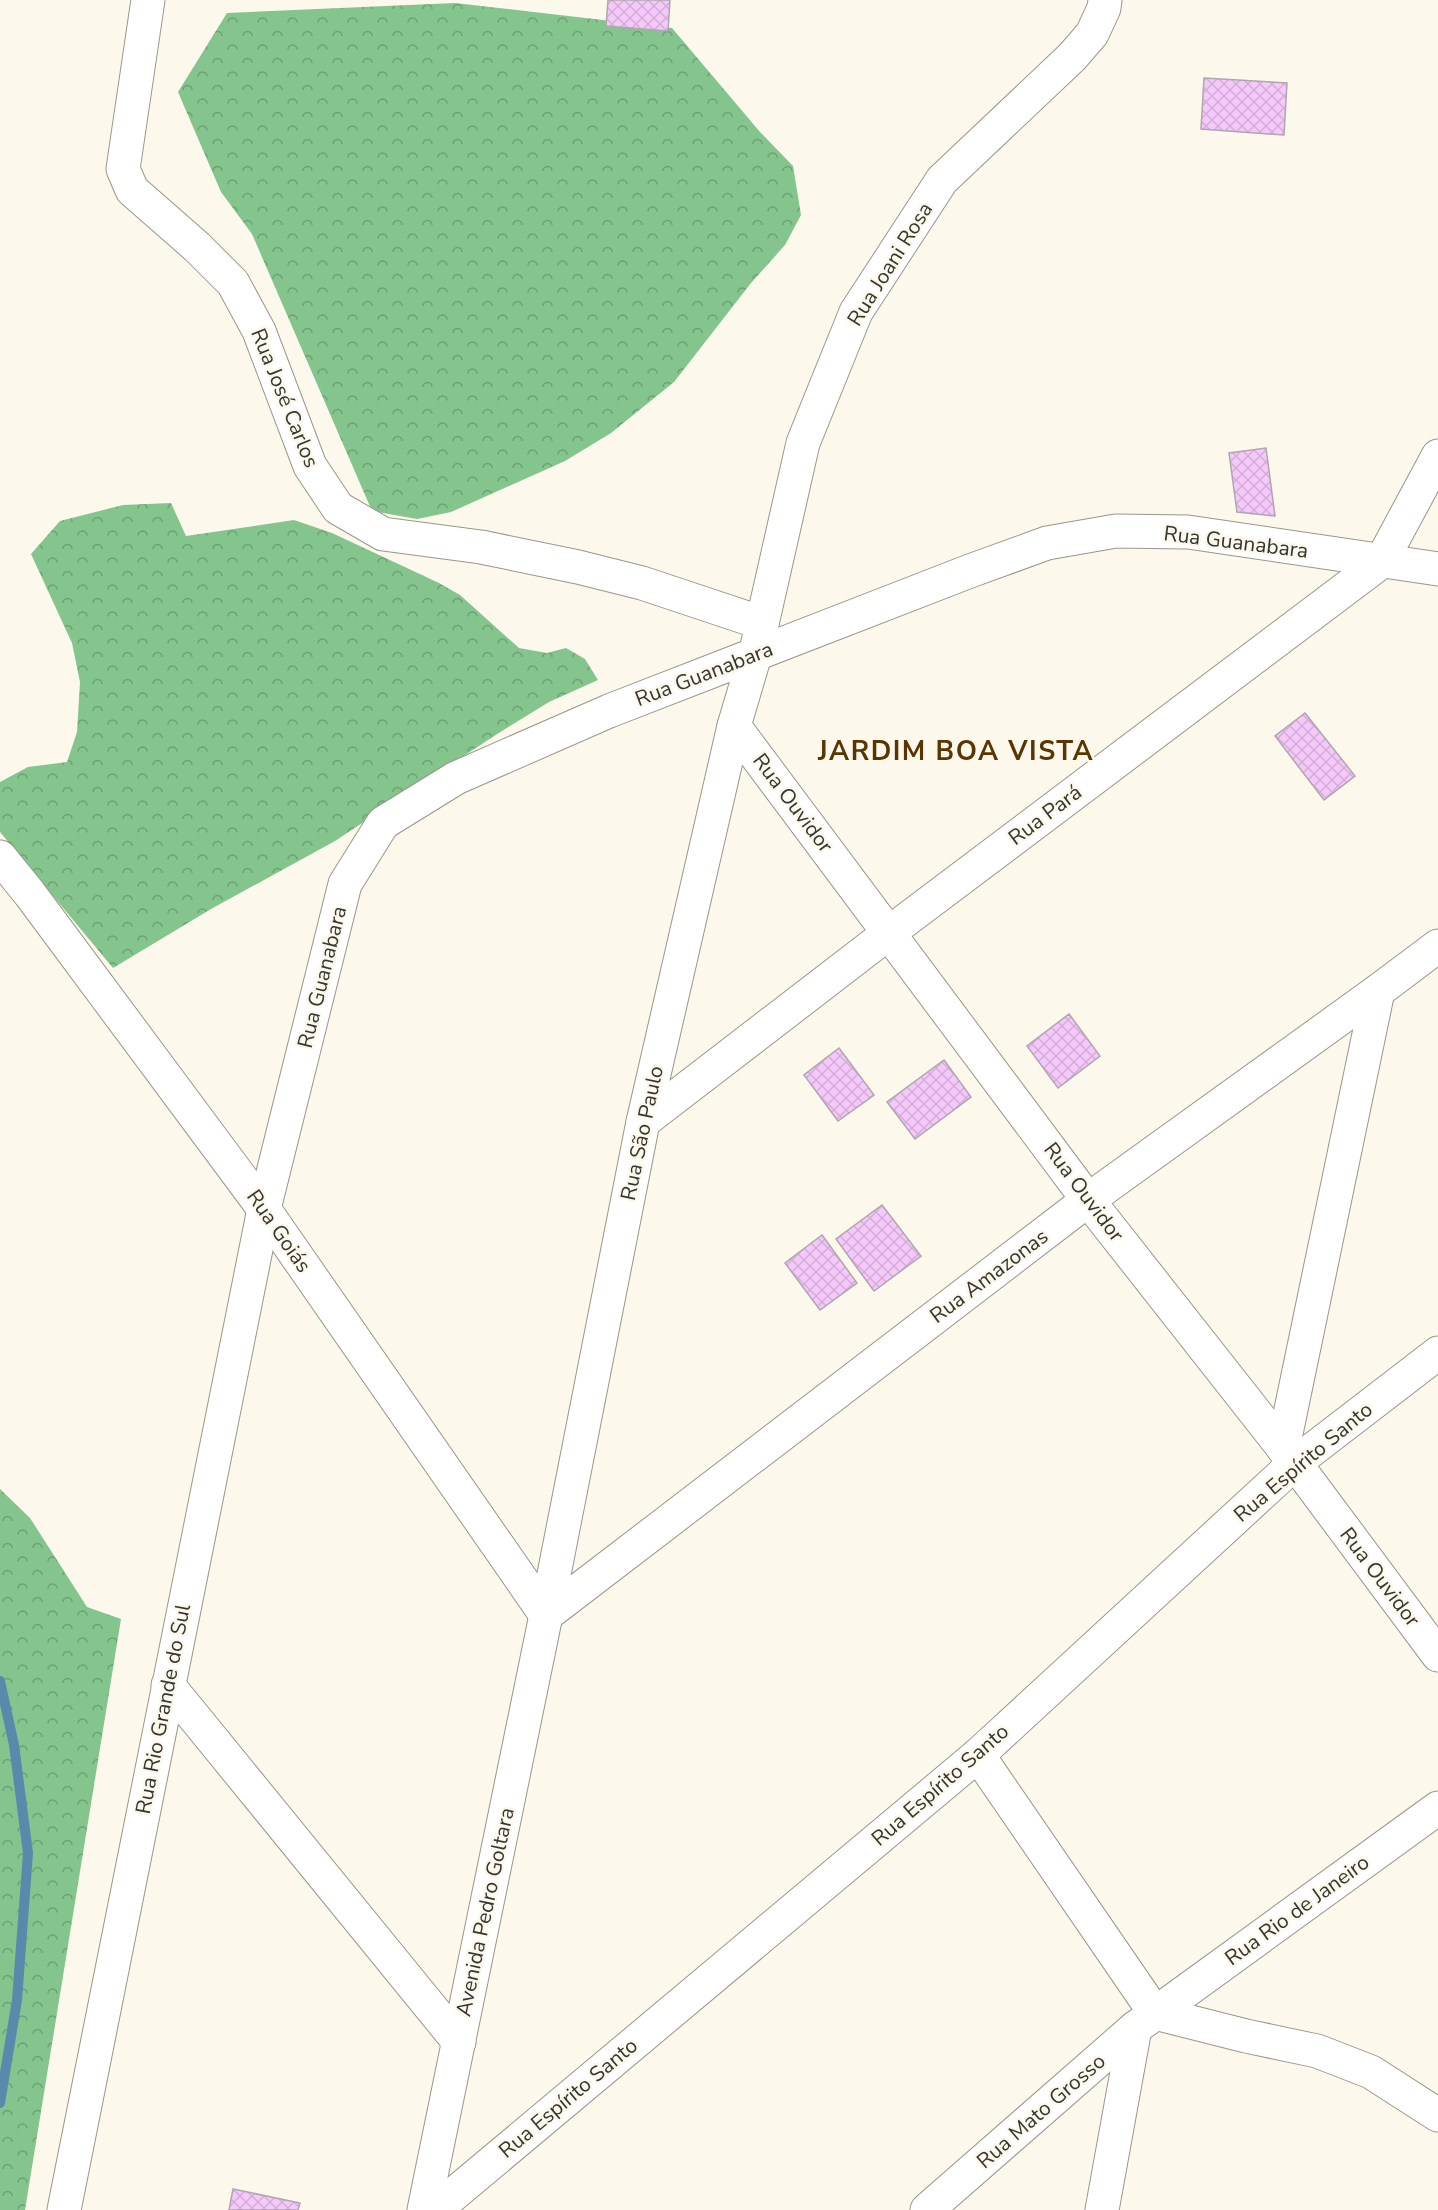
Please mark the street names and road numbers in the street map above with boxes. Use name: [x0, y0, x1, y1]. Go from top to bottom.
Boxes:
street label: Rua Joani Rosa: [841, 197, 939, 331]
street label: Rua José Carlos: [244, 324, 326, 472]
street label: Rua Guanabara: [1162, 519, 1310, 565]
street label: Rua Guanabara: [631, 635, 777, 713]
street label: Rua Ouvidor: [747, 748, 840, 859]
street label: Rua Pará: [1003, 778, 1087, 852]
street label: Rua Guanabara: [291, 903, 353, 1051]
street label: Rua São Paulo: [614, 1063, 670, 1203]
street label: Rua Ouvidor: [1038, 1137, 1131, 1248]
street label: Rua Goiás: [240, 1184, 318, 1278]
street label: Rua Amazonas: [924, 1222, 1054, 1330]
street label: Rua Espírito Santo: [1228, 1396, 1378, 1528]
street label: Rua Ouvidor: [1334, 1522, 1427, 1633]
street label: Rua Rio Grande do Sul: [129, 1601, 197, 1816]
street label: Rua Espírito Santo: [865, 1718, 1015, 1852]
street label: Avenida Pedro Goltara: [449, 1805, 521, 2019]
street label: Rua Rio de Janeiro: [1219, 1848, 1375, 1972]
street label: Rua Espírito Santo: [493, 2032, 643, 2164]
street label: Rua Mato Grosso: [971, 2047, 1111, 2175]

